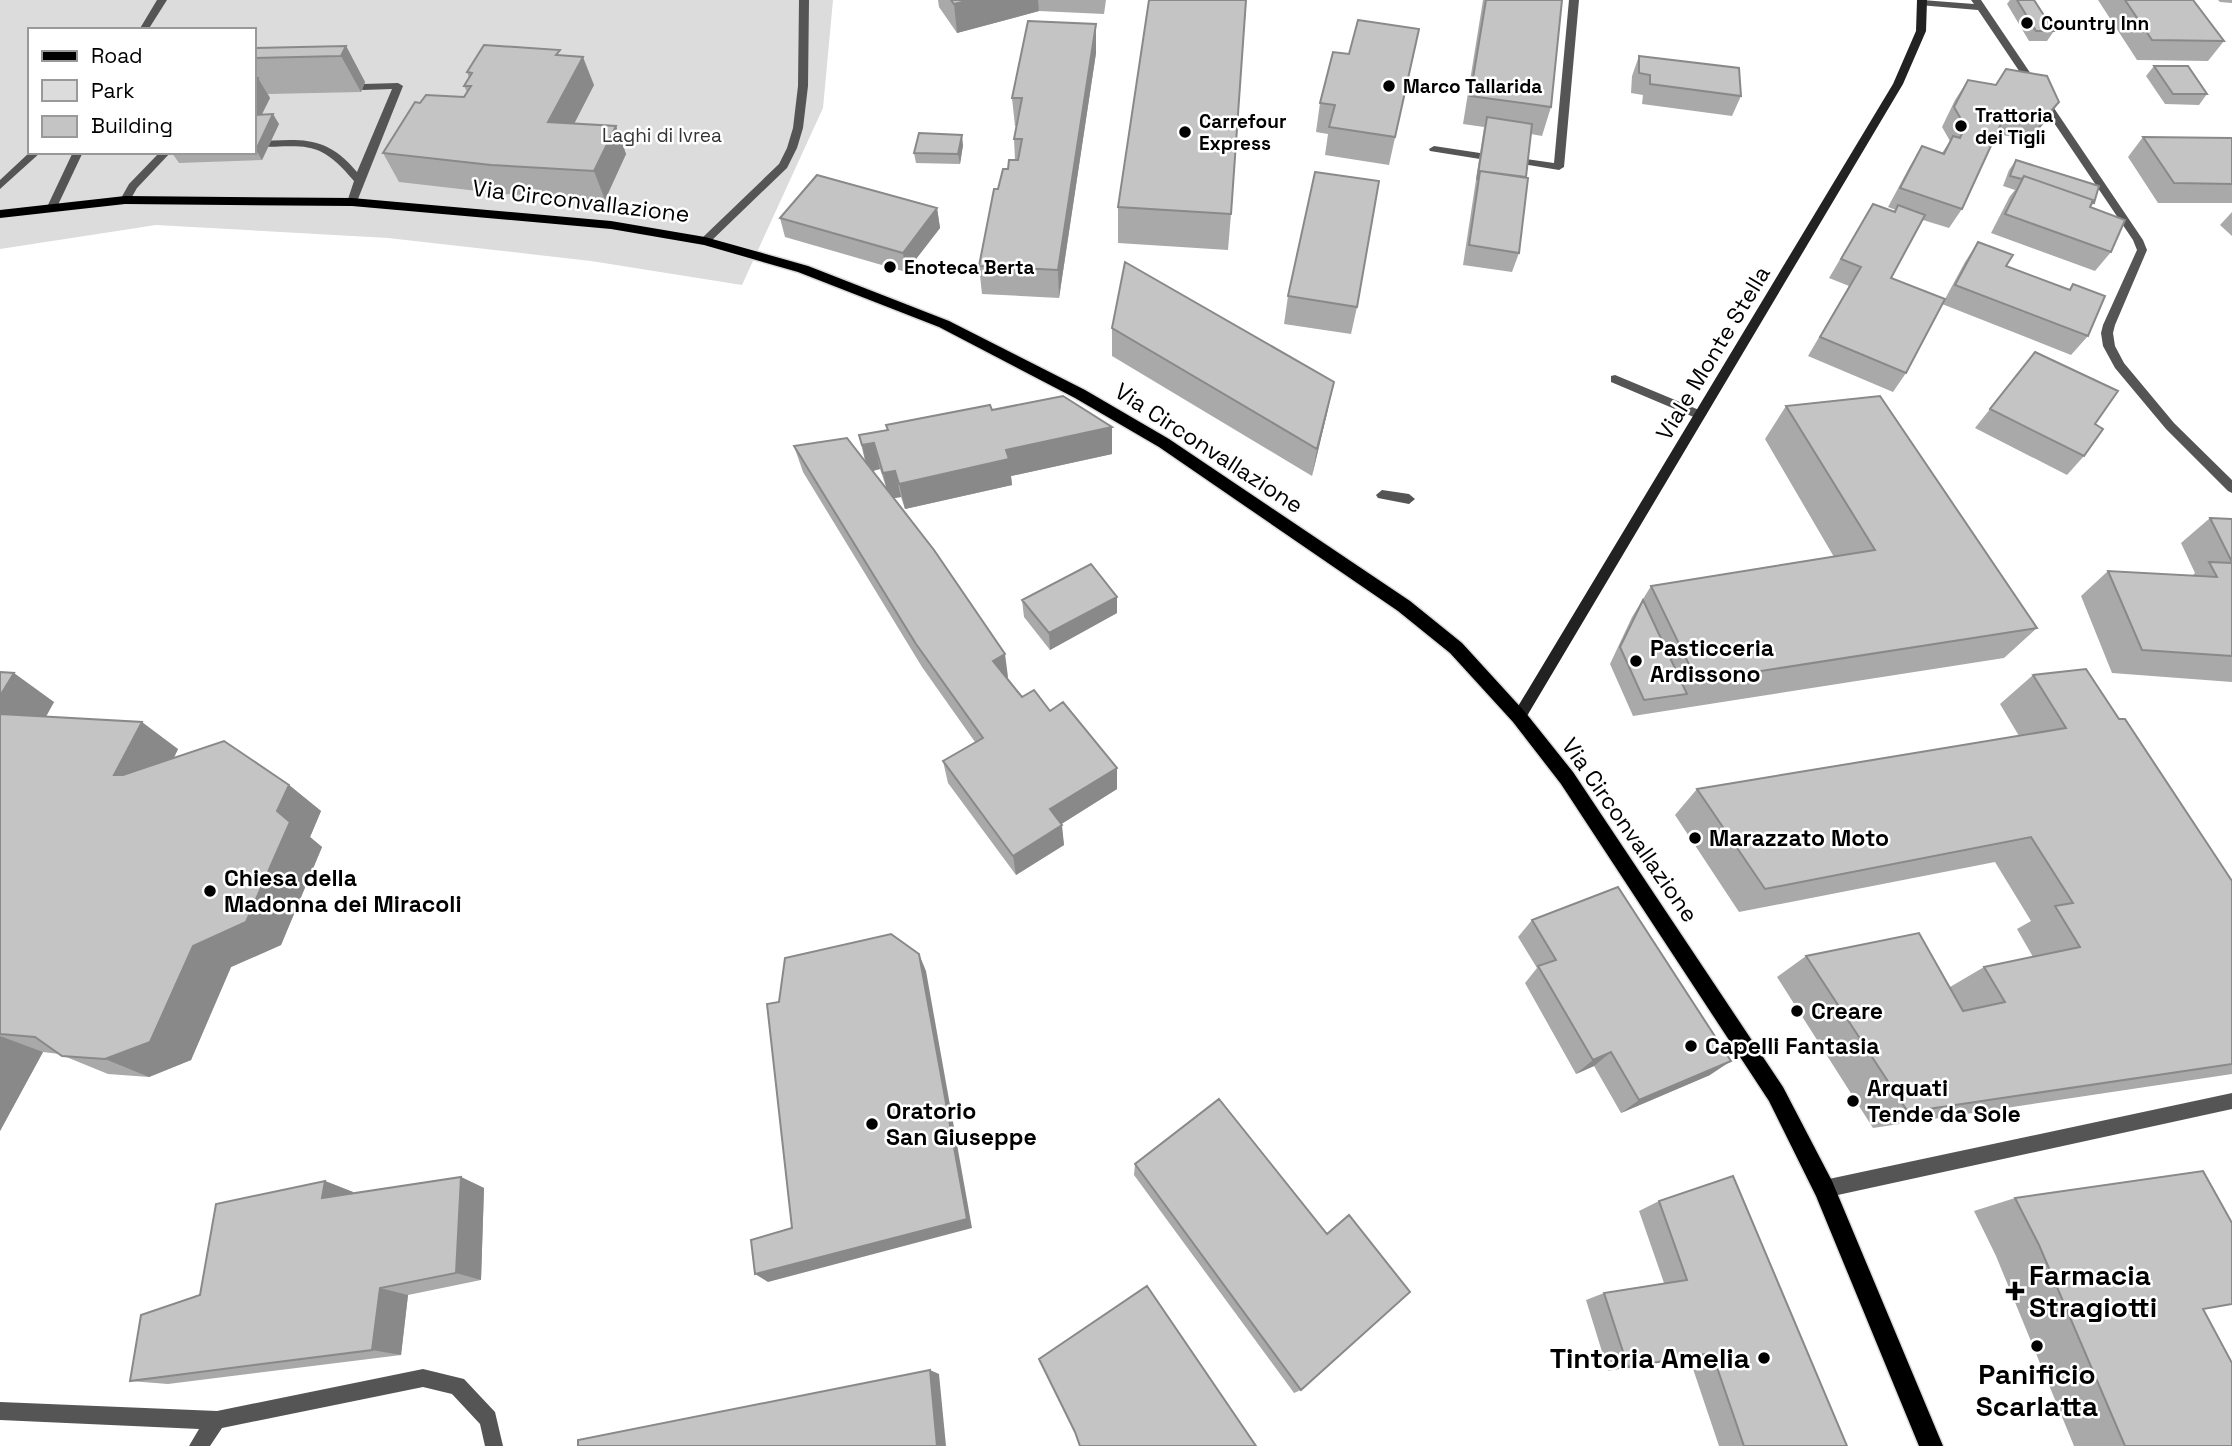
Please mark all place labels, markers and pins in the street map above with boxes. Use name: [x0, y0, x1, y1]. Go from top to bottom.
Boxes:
place label: Country Inn: [2041, 11, 2149, 36]
marker: Country Inn: [2019, 15, 2035, 31]
place label: Marco Tallarida: [1403, 74, 1542, 99]
marker: Marco Tallarida: [1381, 78, 1397, 94]
place label: Trattoria dei Tigli: [1975, 103, 2053, 150]
place label: Carrefour Express: [1199, 109, 1286, 156]
marker: Trattoria dei Tigli: [1953, 118, 1969, 134]
marker: Carrefour Express: [1177, 124, 1193, 140]
place label: Enoteca Berta: [904, 255, 1035, 280]
marker: Enoteca Berta: [882, 259, 898, 275]
place label: Pasticceria Ardissono: [1650, 633, 1774, 689]
marker: Pasticceria Ardissono: [1628, 653, 1644, 669]
place label: Marazzato Moto: [1709, 823, 1889, 853]
marker: Marazzato Moto: [1687, 830, 1703, 846]
place label: Chiesa della Madonna dei Miracoli: [224, 863, 462, 919]
marker: Chiesa della Madonna dei Miracoli: [202, 883, 218, 899]
place label: Creare: [1811, 996, 1883, 1026]
marker: Creare: [1789, 1003, 1805, 1019]
place label: Capelli Fantasia: [1705, 1031, 1880, 1061]
marker: Capelli Fantasia: [1683, 1038, 1699, 1054]
place label: Arquati Tende da Sole: [1867, 1073, 2021, 1129]
marker: Arquati Tende da Sole: [1845, 1093, 1861, 1109]
place label: Oratorio San Giuseppe: [886, 1096, 1037, 1152]
marker: Oratorio San Giuseppe: [864, 1116, 880, 1132]
place label: Farmacia Stragiotti: [2029, 1257, 2157, 1325]
marker: Farmacia Stragiotti: [2007, 1283, 2023, 1299]
marker: Panificio Scarlatta: [2029, 1338, 2045, 1354]
place label: Tintoria Amelia: [1550, 1340, 1750, 1376]
marker: Tintoria Amelia: [1756, 1350, 1772, 1366]
place label: Panificio Scarlatta: [1976, 1356, 2098, 1424]

